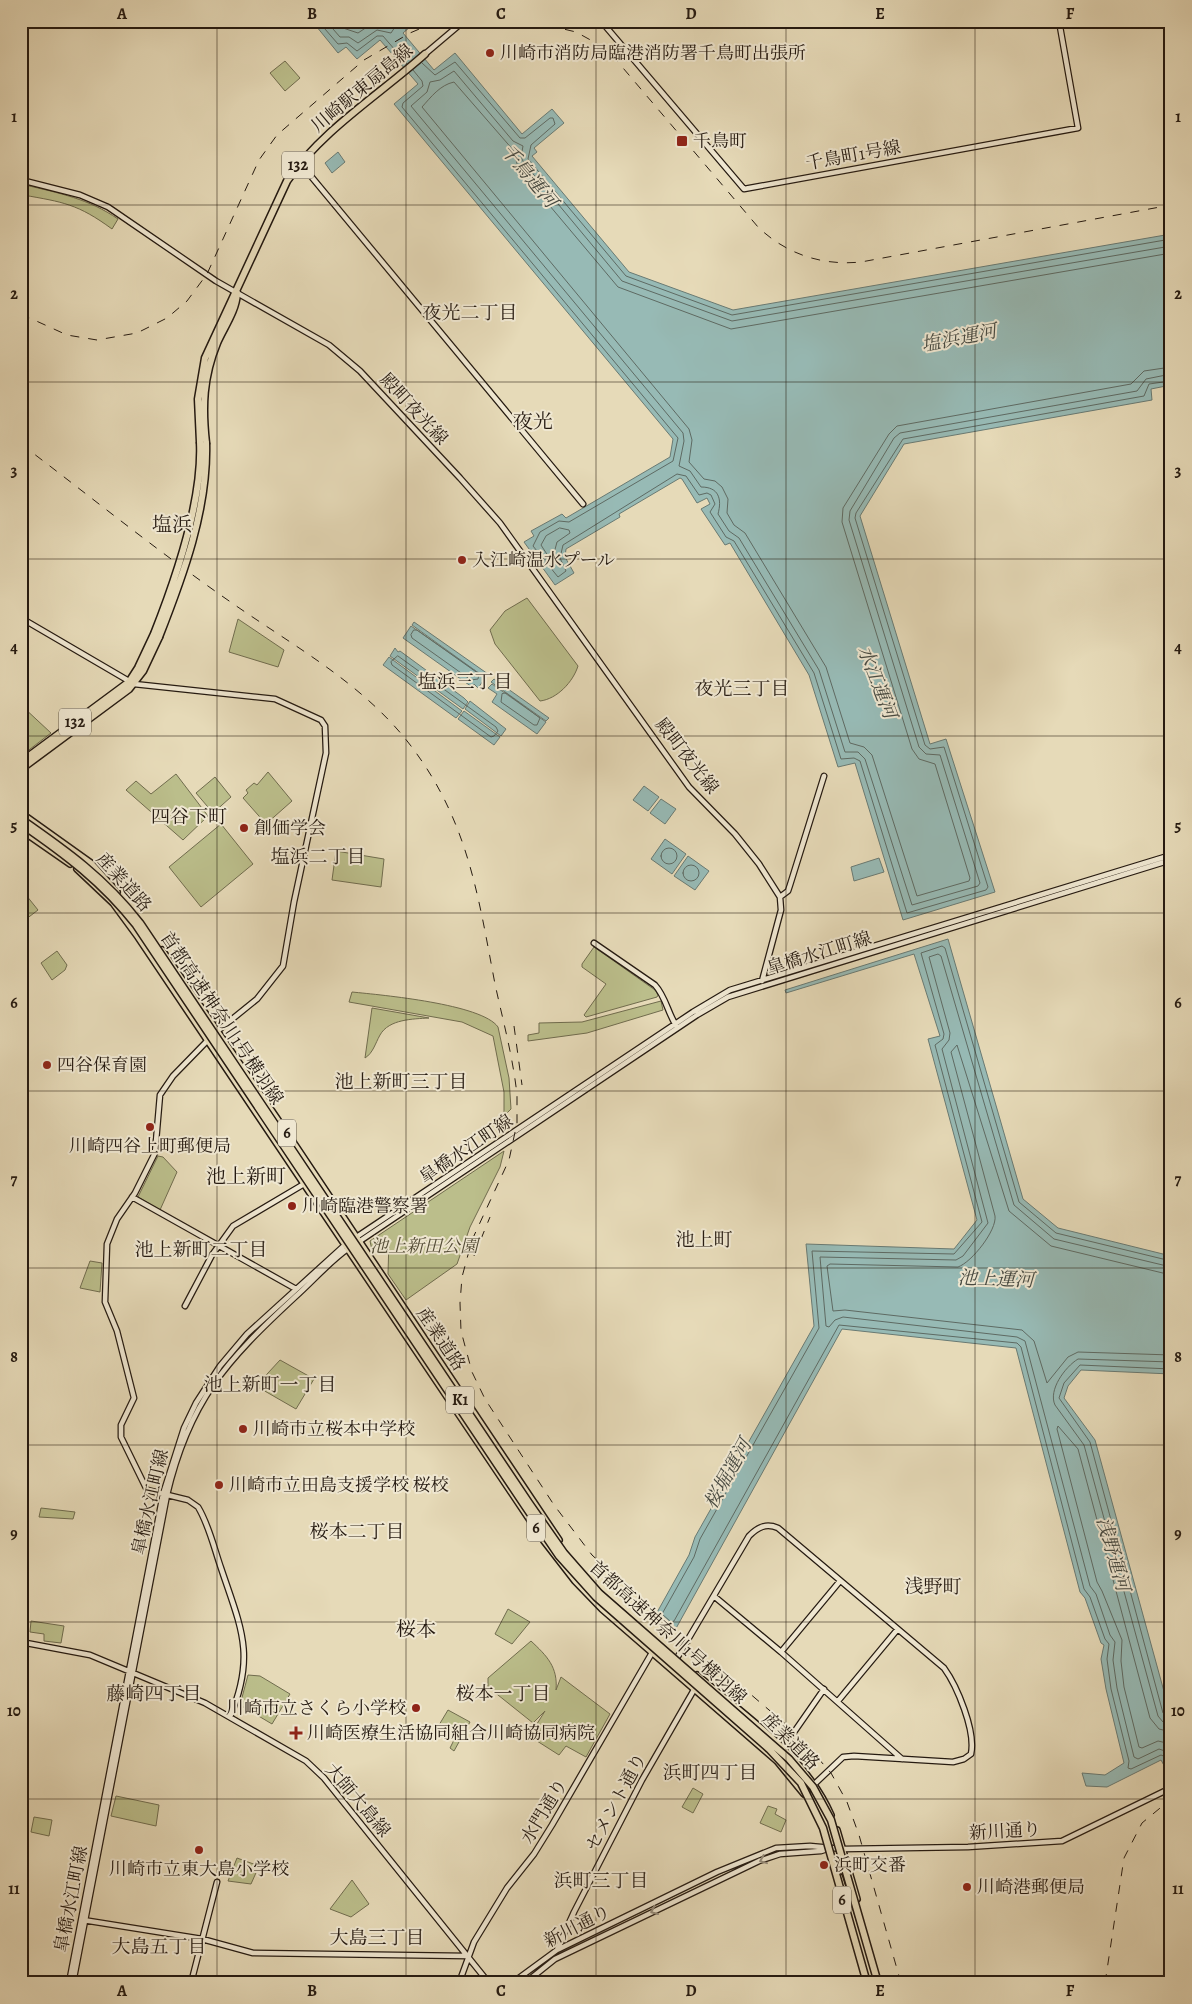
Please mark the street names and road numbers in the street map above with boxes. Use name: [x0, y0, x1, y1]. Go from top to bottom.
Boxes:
street label: 川崎駅東扇島線: [306, 38, 418, 138]
street label: 千鳥町1号線: [804, 135, 902, 175]
road number: 132: [282, 152, 314, 178]
street label: 殿町夜光線: [375, 368, 453, 450]
road number: 132: [59, 709, 91, 736]
street label: 殿町夜光線: [650, 713, 724, 799]
street label: 産業道路: [91, 847, 157, 917]
street label: 皐橋水江町線: [764, 926, 874, 980]
street label: 首都高速神奈川1号横羽線: [155, 927, 289, 1109]
street label: 皐橋水江町線: [415, 1109, 517, 1189]
road number: 6: [278, 1120, 296, 1146]
street label: 産業道路: [411, 1302, 471, 1376]
road number: K1: [446, 1386, 474, 1414]
street label: 皐橋水江町線: [126, 1447, 174, 1557]
road number: 6: [527, 1515, 545, 1542]
street label: 首都高速神奈川1号横羽線: [584, 1555, 752, 1709]
street label: 産業道路: [757, 1707, 825, 1775]
street label: セメント通り: [580, 1749, 652, 1855]
street label: 大師大島線: [320, 1758, 396, 1842]
street label: 水門通り: [515, 1774, 573, 1848]
street label: 新川通り: [968, 1817, 1042, 1845]
street label: 皐橋水江町線: [49, 1844, 93, 1954]
road number: 6: [833, 1886, 851, 1914]
street label: 新川通り: [539, 1899, 615, 1953]

